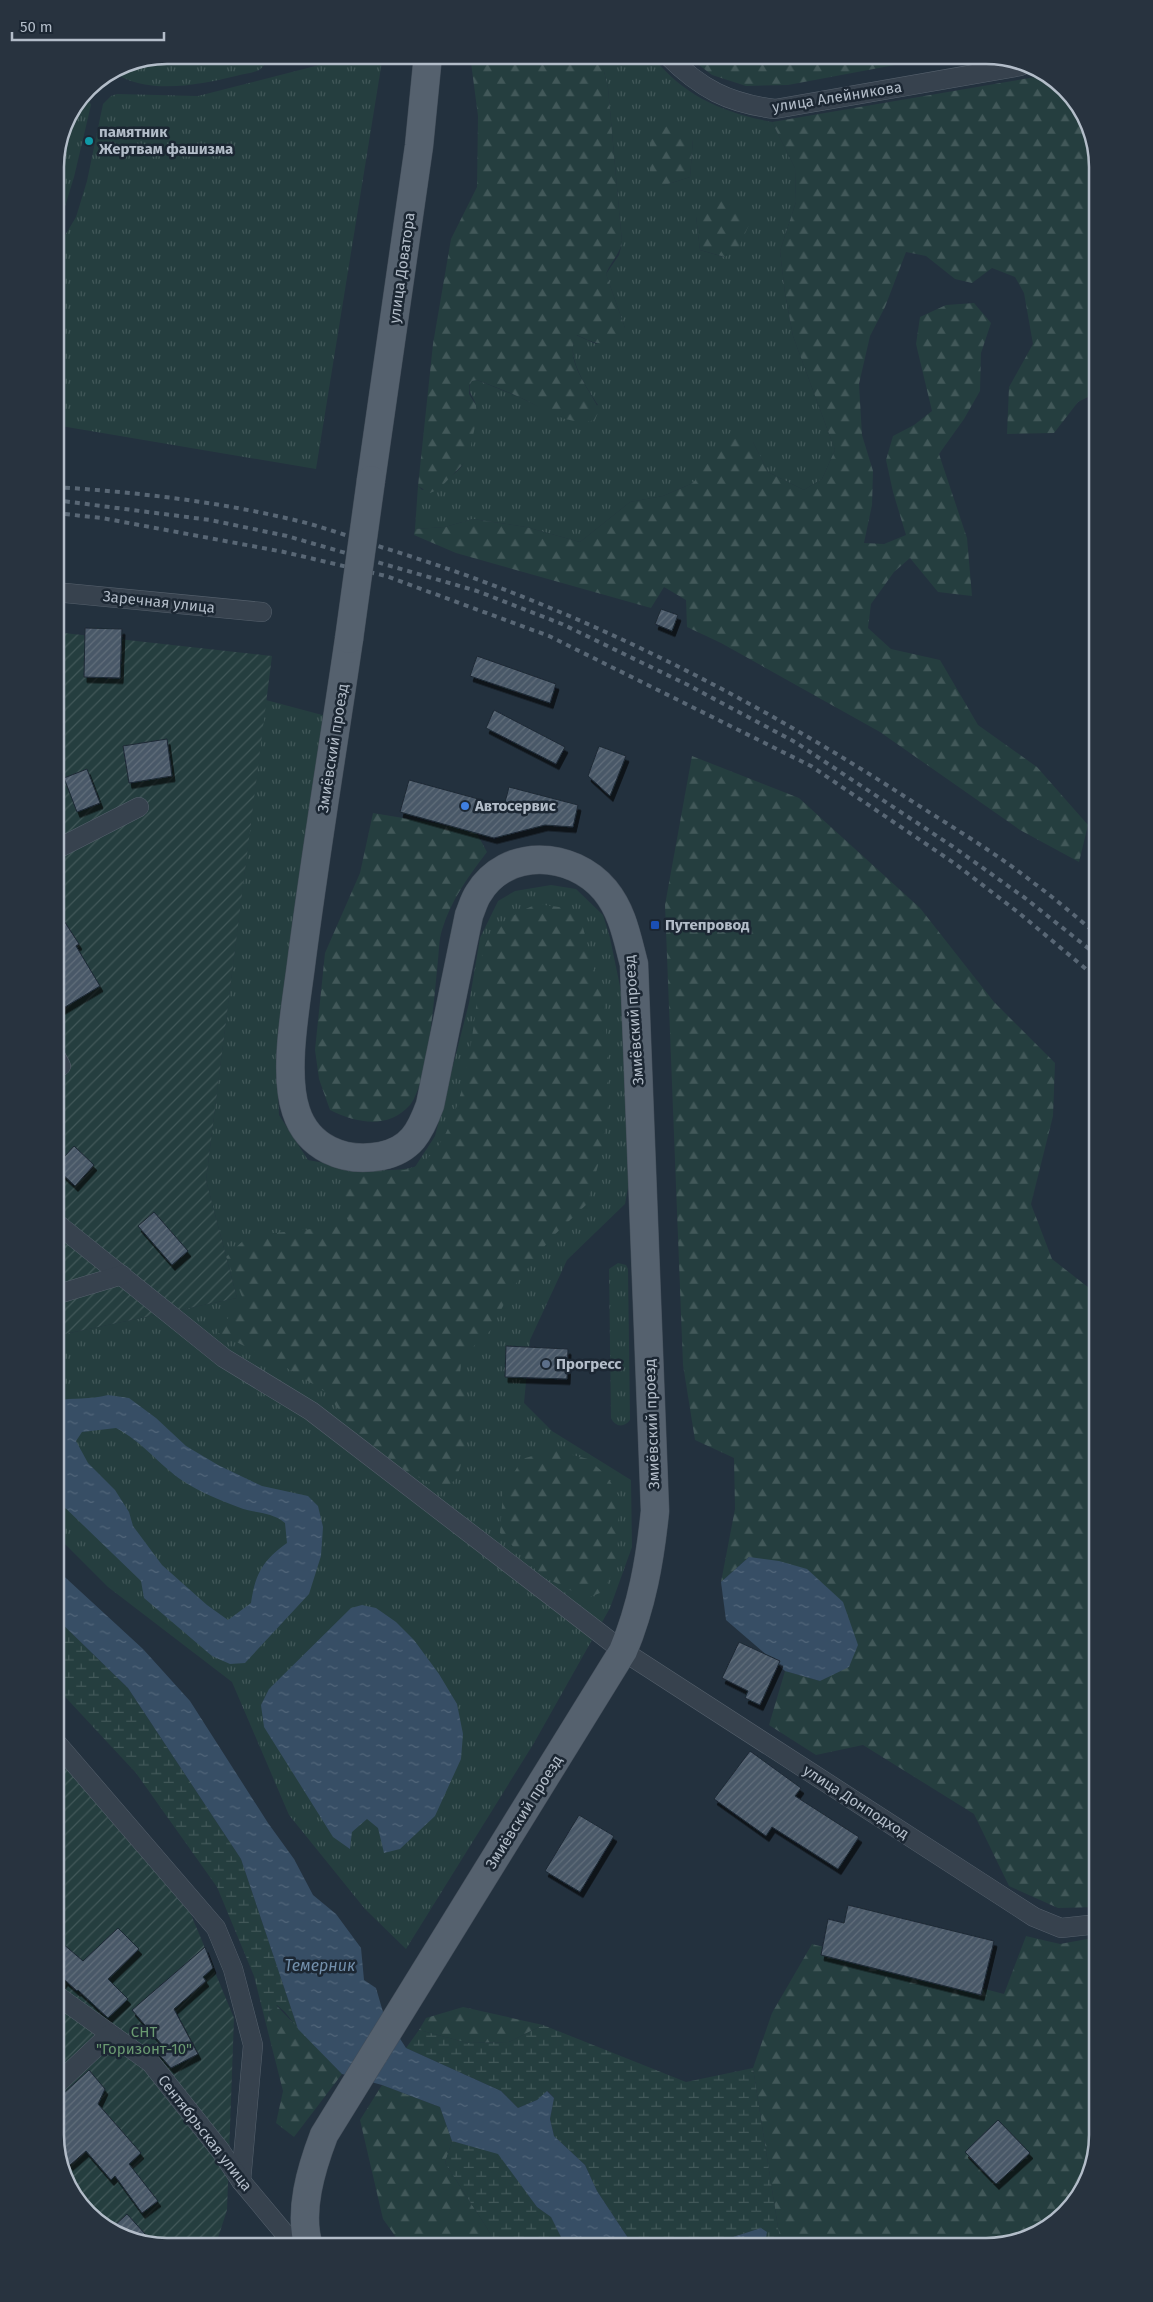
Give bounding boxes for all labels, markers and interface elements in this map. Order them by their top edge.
scale bar [12,10,165,42]
text: 50 m [20,18,53,36]
street label: улица Алейникова [771,78,903,116]
place label: памятник Жертвам фашизма [98,123,233,158]
marker: памятник Жертвам фашизма [83,135,95,147]
street label: улица Доватора [385,211,419,325]
street label: Заречная улица [102,587,216,617]
street label: Змиёвский проезд [314,682,352,814]
place label: Автосервис [474,797,557,815]
marker: Автосервис [459,800,471,812]
place label: Путепровод [665,916,750,934]
marker: Путепровод [649,919,661,931]
street label: Змиёвский проезд [620,954,648,1086]
place label: Прогресс [556,1355,622,1373]
marker: Прогресс [540,1358,552,1370]
street label: Змиёвский проезд [641,1359,663,1489]
street label: Змиёвский проезд [482,1752,566,1872]
street label: улица Донподход [800,1761,912,1843]
water label: Темерник [285,1956,356,1975]
park label: СНТ "Горизонт-10" [96,2023,192,2058]
street label: Сентябрьская улица [154,2071,256,2195]

